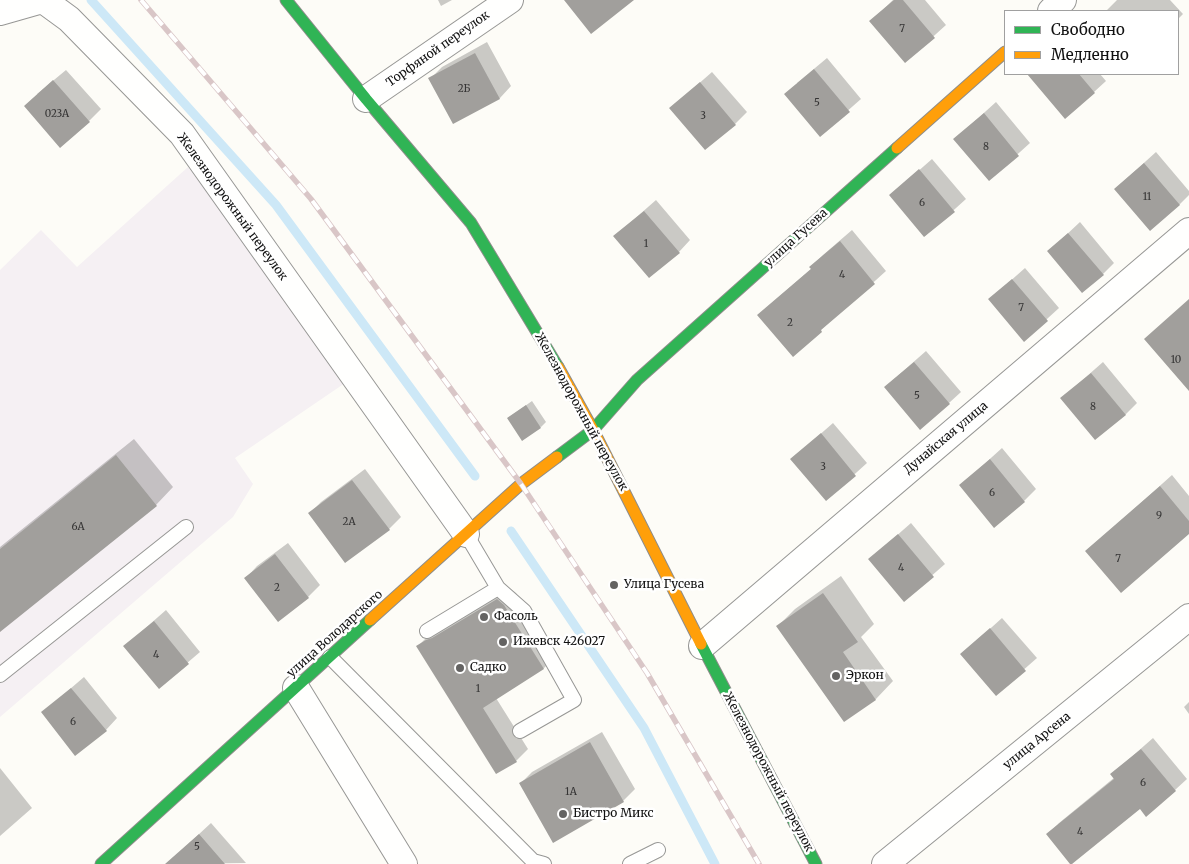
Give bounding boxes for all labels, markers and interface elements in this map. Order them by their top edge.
street label: Торфяной переулок [384,8,492,90]
legend [1004,10,1179,75]
text: Свободно [1051,20,1125,39]
house number: 7 [899,23,905,35]
text: Медленно [1051,45,1129,64]
house number: 2Б [458,83,470,95]
house number: 5 [814,97,820,109]
house number: 023А [45,108,69,120]
house number: 3 [700,110,706,122]
street label: Железнодорожный переулок [174,131,290,283]
house number: 8 [983,141,989,153]
house number: 11 [1143,191,1151,203]
house number: 6 [919,197,925,209]
street label: улица Гусева [761,206,831,270]
house number: 1 [644,238,648,250]
house number: 4 [839,269,845,281]
house number: 7 [1018,302,1024,314]
house number: 2 [787,317,793,329]
street label: Железнодорожный переулок [531,330,631,494]
house number: 10 [1171,354,1181,366]
house number: 5 [914,390,920,402]
street label: Дунайская улица [901,399,991,477]
house number: 8 [1090,401,1096,413]
house number: 3 [820,461,826,473]
house number: 6 [989,487,995,499]
house number: 9 [1156,510,1162,522]
house number: 2А [342,516,356,528]
house number: 6А [71,521,85,533]
house number: 7 [1115,553,1121,565]
house number: 4 [898,562,904,574]
place label: Улица Гусева [624,578,704,592]
marker: Улица Гусева [608,579,620,591]
house number: 2 [274,582,280,594]
street label: улица Володарского [284,587,386,681]
place label: Фасоль [494,610,538,624]
marker: Фасоль [478,611,490,623]
place label: Ижевск 426027 [513,635,605,649]
marker: Ижевск 426027 [497,636,509,648]
house number: 4 [153,649,159,661]
place label: Садко [470,661,506,675]
marker: Садко [454,662,466,674]
place label: Эркон [846,669,884,683]
marker: Эркон [830,670,842,682]
house number: 1 [476,683,480,695]
street label: Железнодорожный переулок [720,690,816,854]
street label: улица Арсена [1000,709,1074,773]
house number: 6 [70,716,76,728]
house number: 6 [1140,777,1146,789]
house number: 1А [565,786,577,798]
place label: Бистро Микс [573,807,654,821]
marker: Бистро Микс [557,808,569,820]
house number: 4 [1077,826,1083,838]
house number: 5 [194,841,200,853]

